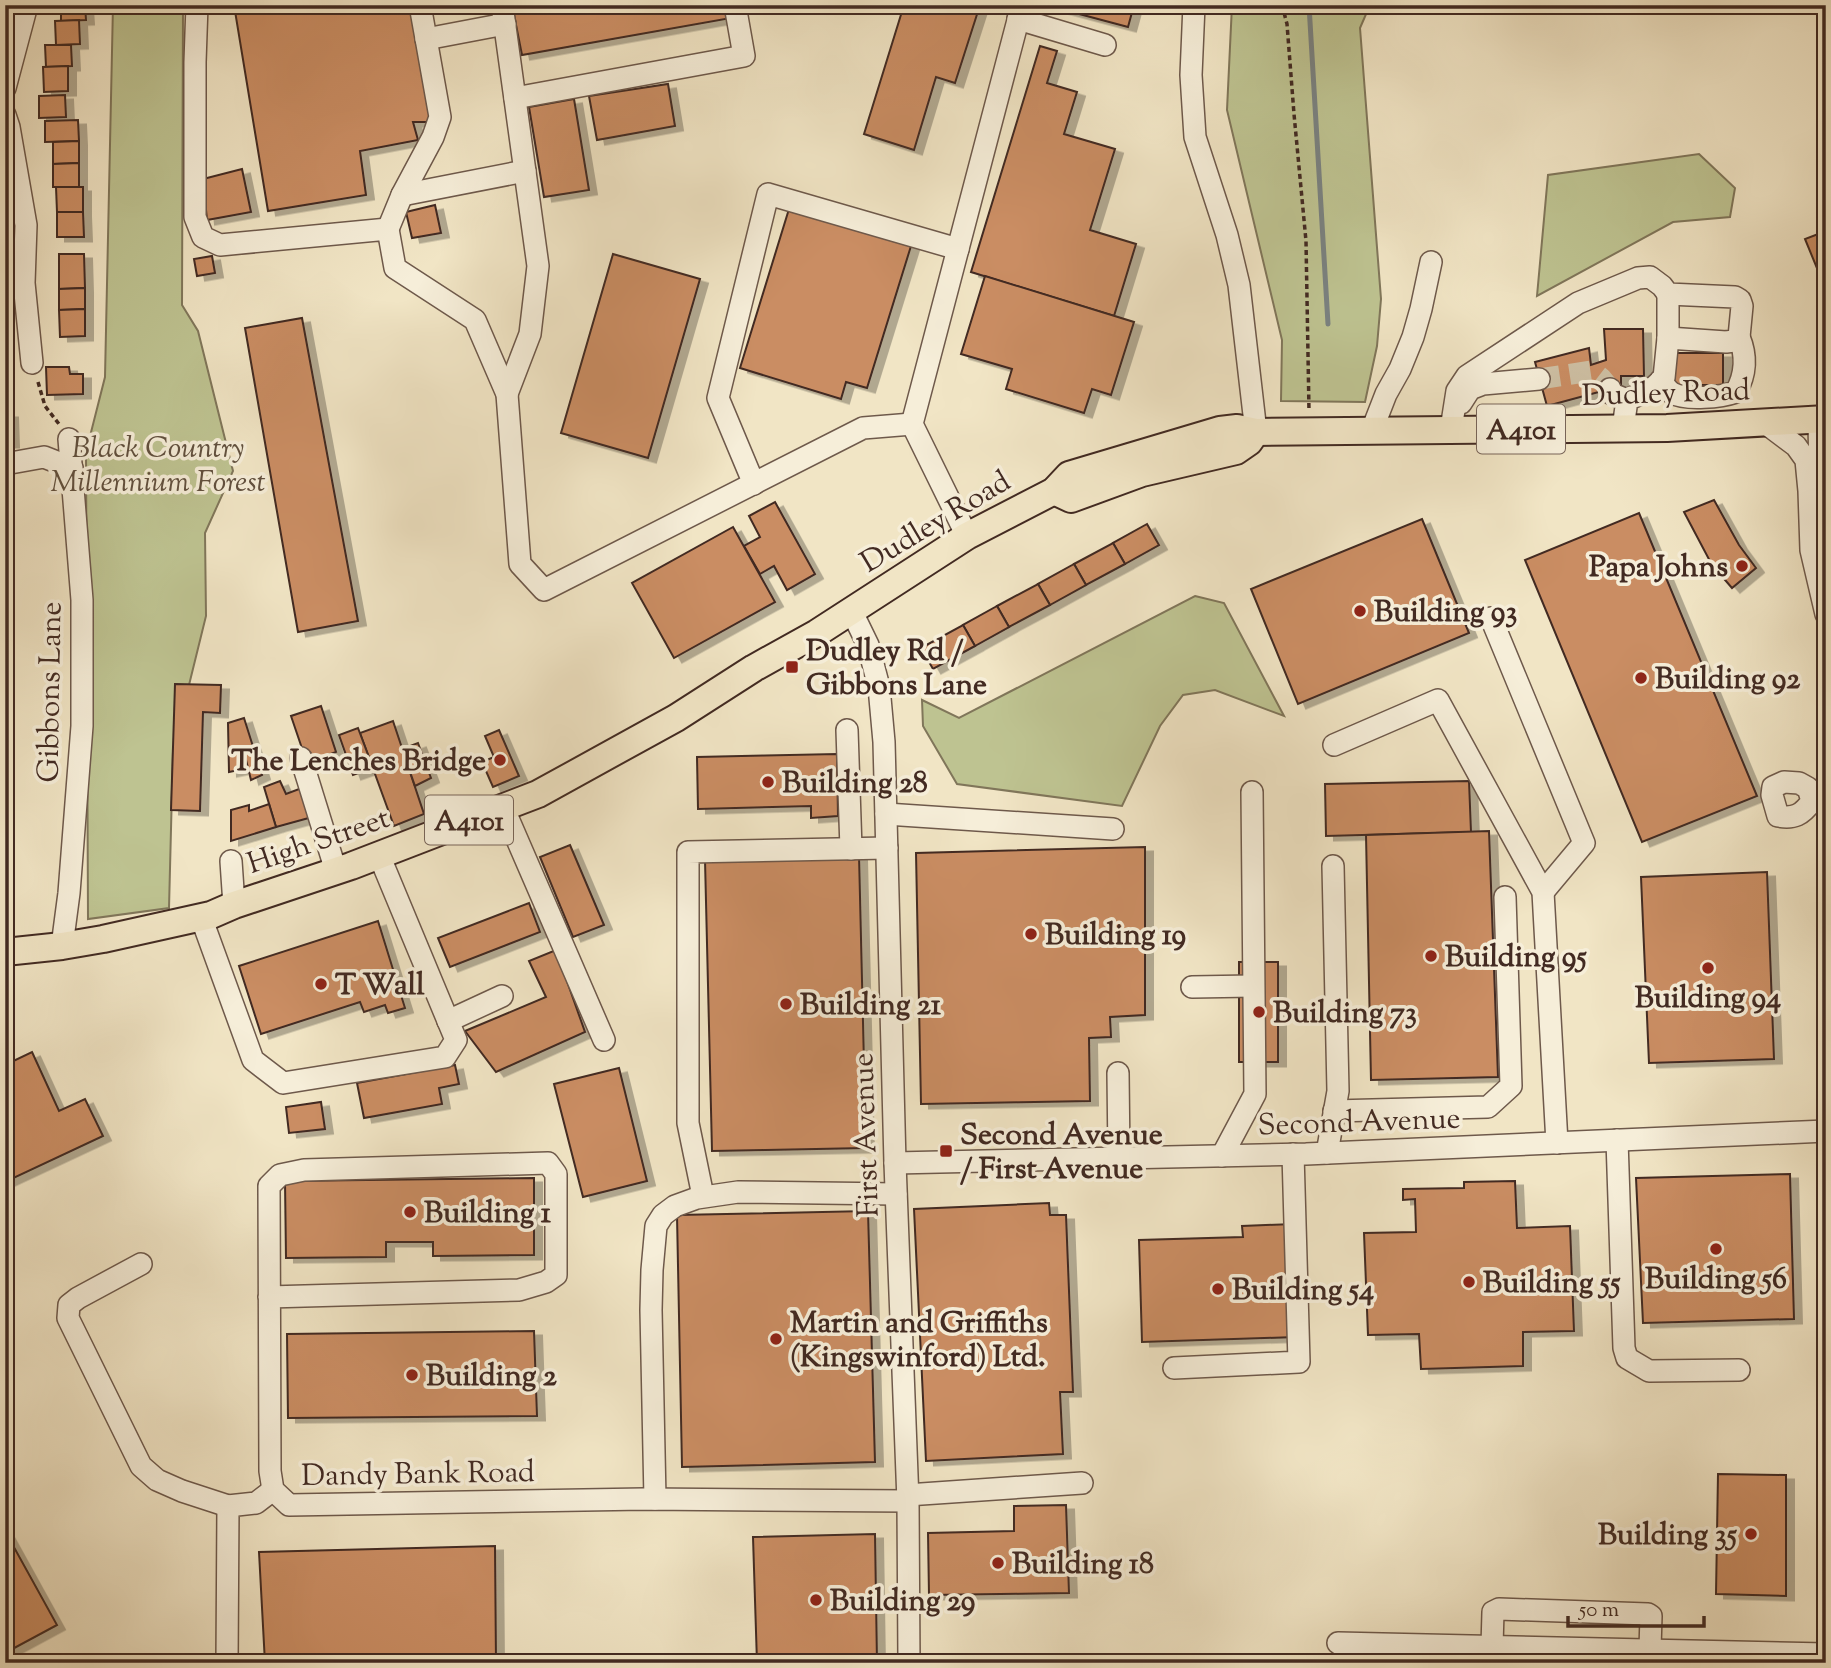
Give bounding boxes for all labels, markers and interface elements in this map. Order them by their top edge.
street label: Dudley Road [1581,370,1751,419]
road number: A4101 [1477,404,1565,453]
park label: Black Country Millennium Forest [50,428,266,505]
street label: Dudley Road [853,461,1020,585]
place label: Papa Johns [1589,547,1728,590]
marker: Papa Johns [1734,558,1750,574]
place label: Building 93 [1374,592,1517,635]
street label: Gibbons Lane [28,601,75,783]
marker: Building 93 [1352,603,1368,619]
place label: Dudley Rd / Gibbons Lane [806,631,987,708]
marker: Dudley Rd / Gibbons Lane [784,659,800,675]
place label: Building 92 [1655,659,1800,702]
marker: Building 92 [1633,670,1649,686]
place label: The Lenches Bridge [231,741,486,784]
marker: The Lenches Bridge [492,752,508,768]
place label: Building 28 [782,763,928,806]
marker: Building 28 [760,774,776,790]
road number: A4101 [425,796,513,844]
street label: High Street [242,798,396,887]
place label: Building 19 [1045,915,1186,958]
marker: Building 19 [1023,926,1039,942]
place label: Building 95 [1445,937,1588,980]
marker: Building 95 [1423,948,1439,964]
marker: Building 94 [1700,960,1716,976]
place label: T Wall [335,965,425,1008]
marker: T Wall [313,976,329,992]
place label: Building 94 [1635,978,1781,1021]
place label: Building 21 [800,985,942,1028]
place label: Building 73 [1273,993,1417,1036]
marker: Building 21 [778,996,794,1012]
marker: Building 73 [1251,1004,1267,1020]
street label: First Avenue [843,1052,892,1218]
street label: Second Avenue [1257,1098,1461,1149]
place label: Second Avenue / First Avenue [960,1115,1163,1192]
marker: Second Avenue / First Avenue [938,1143,954,1159]
place label: Building 1 [424,1193,552,1236]
marker: Building 1 [402,1204,418,1220]
marker: Building 56 [1708,1241,1724,1257]
place label: Building 56 [1645,1259,1787,1302]
place label: Building 55 [1483,1263,1621,1306]
place label: Building 54 [1232,1270,1374,1313]
marker: Building 55 [1461,1274,1477,1290]
marker: Building 54 [1210,1281,1226,1297]
place label: Martin and Griffiths (Kingswinford) Ltd. [790,1303,1048,1380]
marker: Martin and Griffiths (Kingswinford) Ltd. [768,1331,784,1347]
place label: Building 2 [426,1356,557,1399]
marker: Building 2 [404,1367,420,1383]
street label: Dandy Bank Road [301,1452,535,1499]
place label: Building 35 [1598,1515,1738,1558]
marker: Building 35 [1743,1526,1759,1542]
place label: Building 18 [1012,1544,1154,1587]
marker: Building 18 [990,1555,1006,1571]
place label: Building 29 [830,1581,975,1624]
scale bar [1568,1584,1705,1628]
marker: Building 29 [808,1592,824,1608]
text: 50 m [1578,1596,1619,1626]

